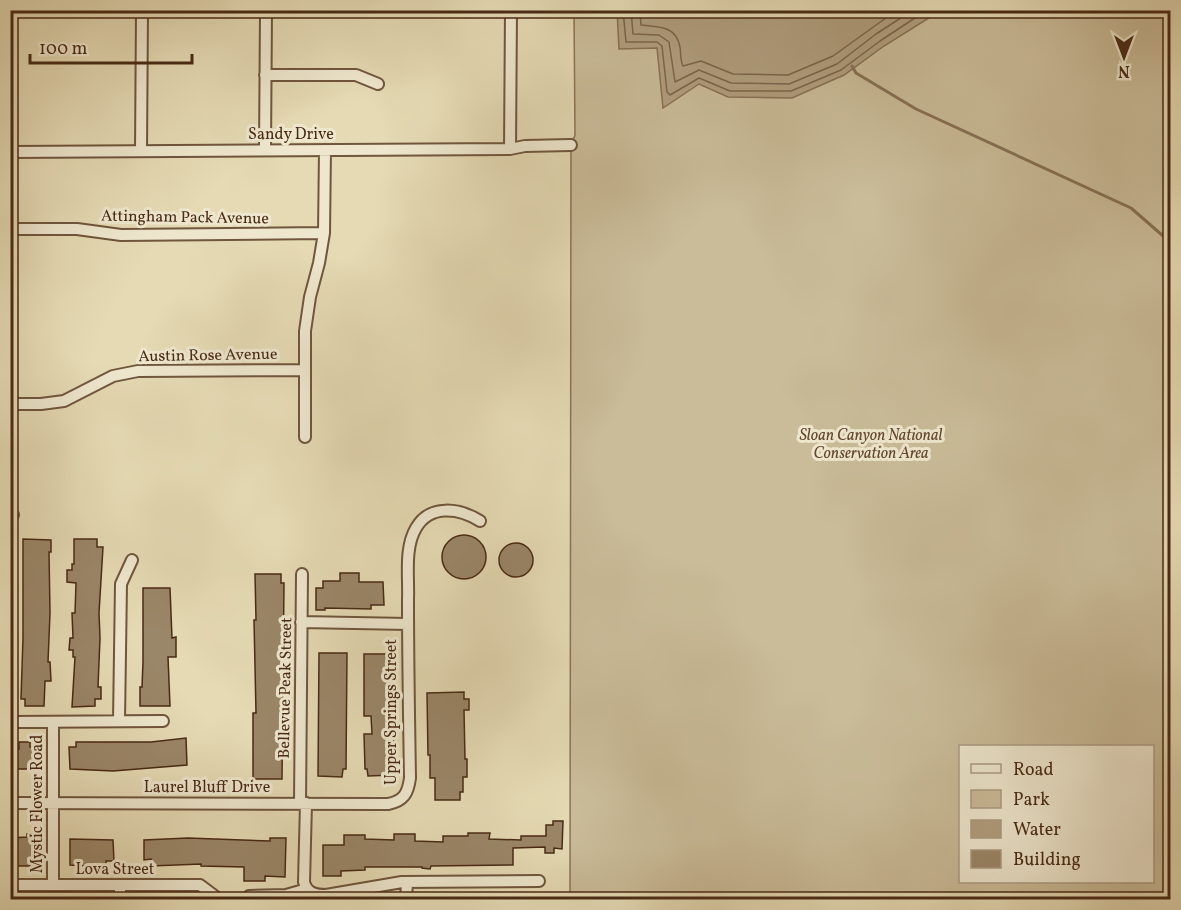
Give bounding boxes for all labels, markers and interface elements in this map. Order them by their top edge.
scale bar [30,27,192,65]
north arrow [1094,27,1154,87]
text: 100 m [39,37,88,62]
text: N [1118,59,1130,81]
street label: Sandy Drive [248,124,334,146]
street label: Attingham Pack Avenue [101,206,269,230]
street label: Austin Rose Avenue [138,344,278,368]
park label: Sloan Canyon National Conservation Area [800,425,942,465]
street label: Bellevue Peak Street [274,617,298,759]
street label: Upper Springs Street [381,639,403,785]
street label: Mystic Flower Road [27,735,49,873]
legend [959,745,1154,883]
text: Road [1013,758,1054,783]
street label: Laurel Bluff Drive [144,777,270,799]
text: Park [1013,788,1050,813]
text: Water [1013,818,1061,843]
text: Building [1013,848,1081,873]
street label: Lova Street [76,859,155,881]

